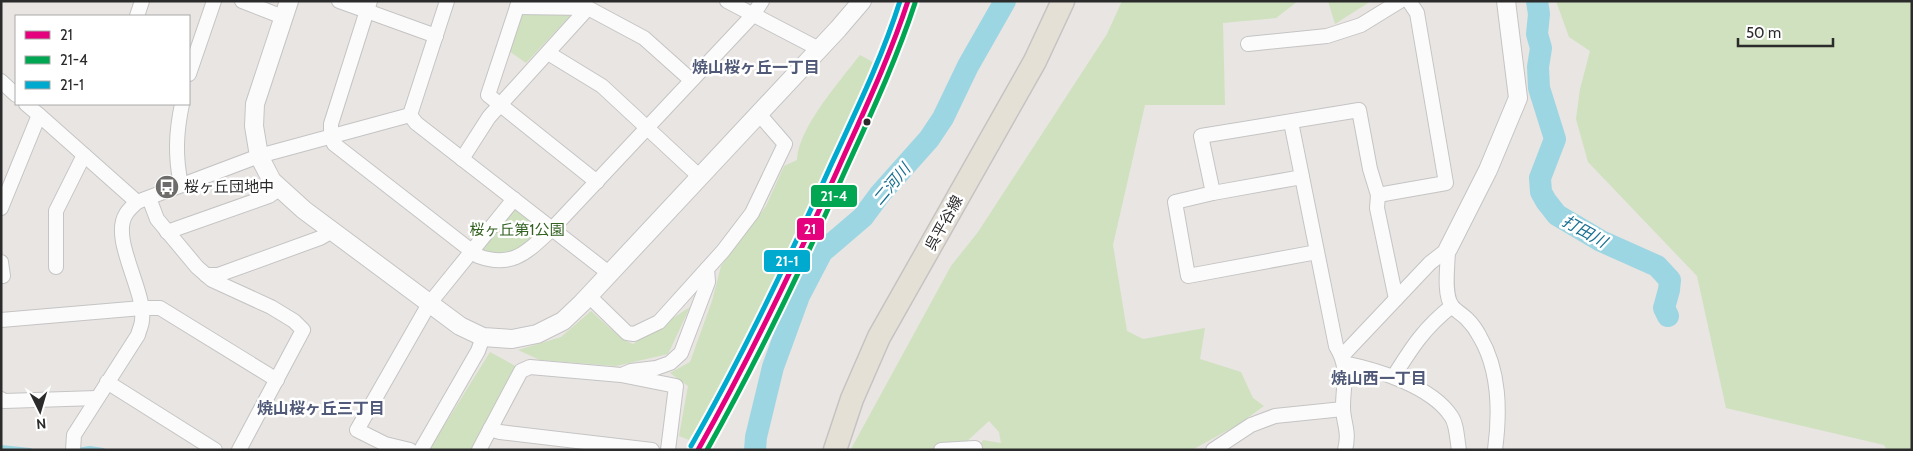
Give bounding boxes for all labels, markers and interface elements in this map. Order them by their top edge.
legend [15,15,190,105]
scale bar [1738,15,1833,47]
text: 50 m [1746,24,1781,42]
text: 21 [60,26,73,44]
text: 21-4 [60,51,88,69]
district label: 焼山桜ヶ丘一丁目 [692,58,820,77]
text: 21-1 [60,76,84,94]
unlabelled marker [862,117,872,127]
water label: 二河川 [869,158,915,209]
bus stop icon: 桜ヶ丘団地中 [154,174,180,200]
place label: 桜ヶ丘団地中 [184,178,274,196]
line badge: 21-4 [810,184,858,208]
text: 21-4 [820,187,848,205]
street label: 呉平谷線 [922,192,966,254]
water label: 打田川 [1559,211,1612,252]
line badge: 21 [796,217,825,241]
text: 21 [804,220,816,238]
park label: 桜ヶ丘第1公園 [470,221,564,239]
line badge: 21-1 [763,249,811,273]
text: 21-1 [775,252,799,270]
district label: 焼山西一丁目 [1331,369,1427,388]
north arrow [15,386,65,436]
district label: 焼山桜ヶ丘三丁目 [257,399,385,418]
text: N [35,415,47,433]

